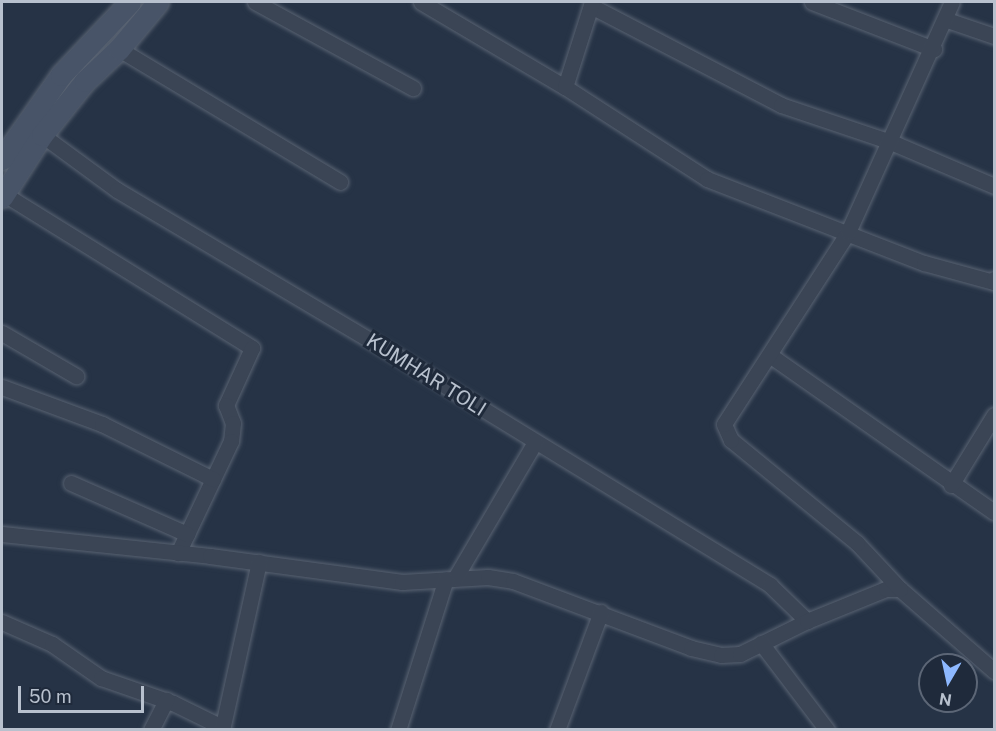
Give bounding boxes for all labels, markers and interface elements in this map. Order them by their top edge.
street label: KUMHAR TOLI [362,329,490,421]
north arrow [918,653,978,713]
scale bar [21,674,147,712]
text: 50 m [29,686,72,707]
text: N [938,689,953,710]

